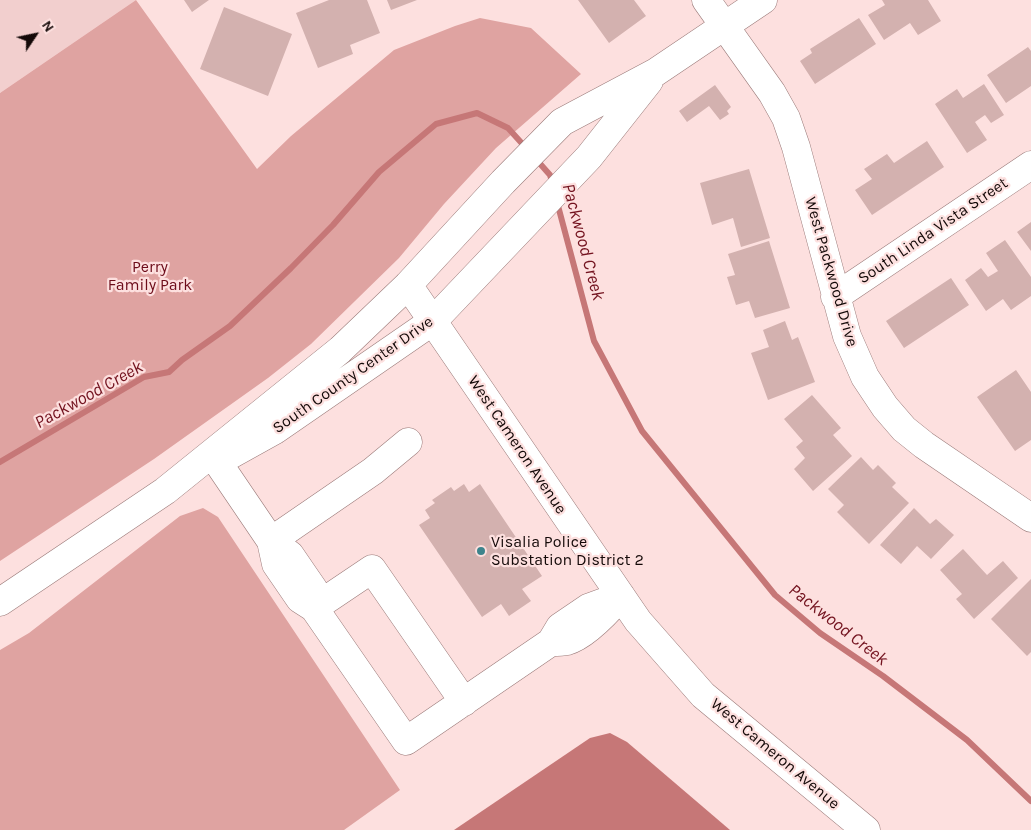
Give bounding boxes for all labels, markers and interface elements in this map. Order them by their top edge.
north arrow [10,10,60,60]
text: N [38,17,58,35]
street label: South Linda Vista Street [855,174,1011,288]
water label: Packwood Creek [557,181,609,303]
street label: West Packwood Drive [800,195,862,349]
park label: Perry Family Park [108,257,192,295]
street label: South County Center Drive [269,312,437,438]
water label: Packwood Creek [31,356,147,434]
street label: West Cameron Avenue [464,372,570,518]
place label: Visalia Police Substation District 2 [491,532,644,570]
marker: Visalia Police Substation District 2 [475,545,487,557]
water label: Packwood Creek [784,579,892,671]
street label: West Cameron Avenue [707,694,843,814]

